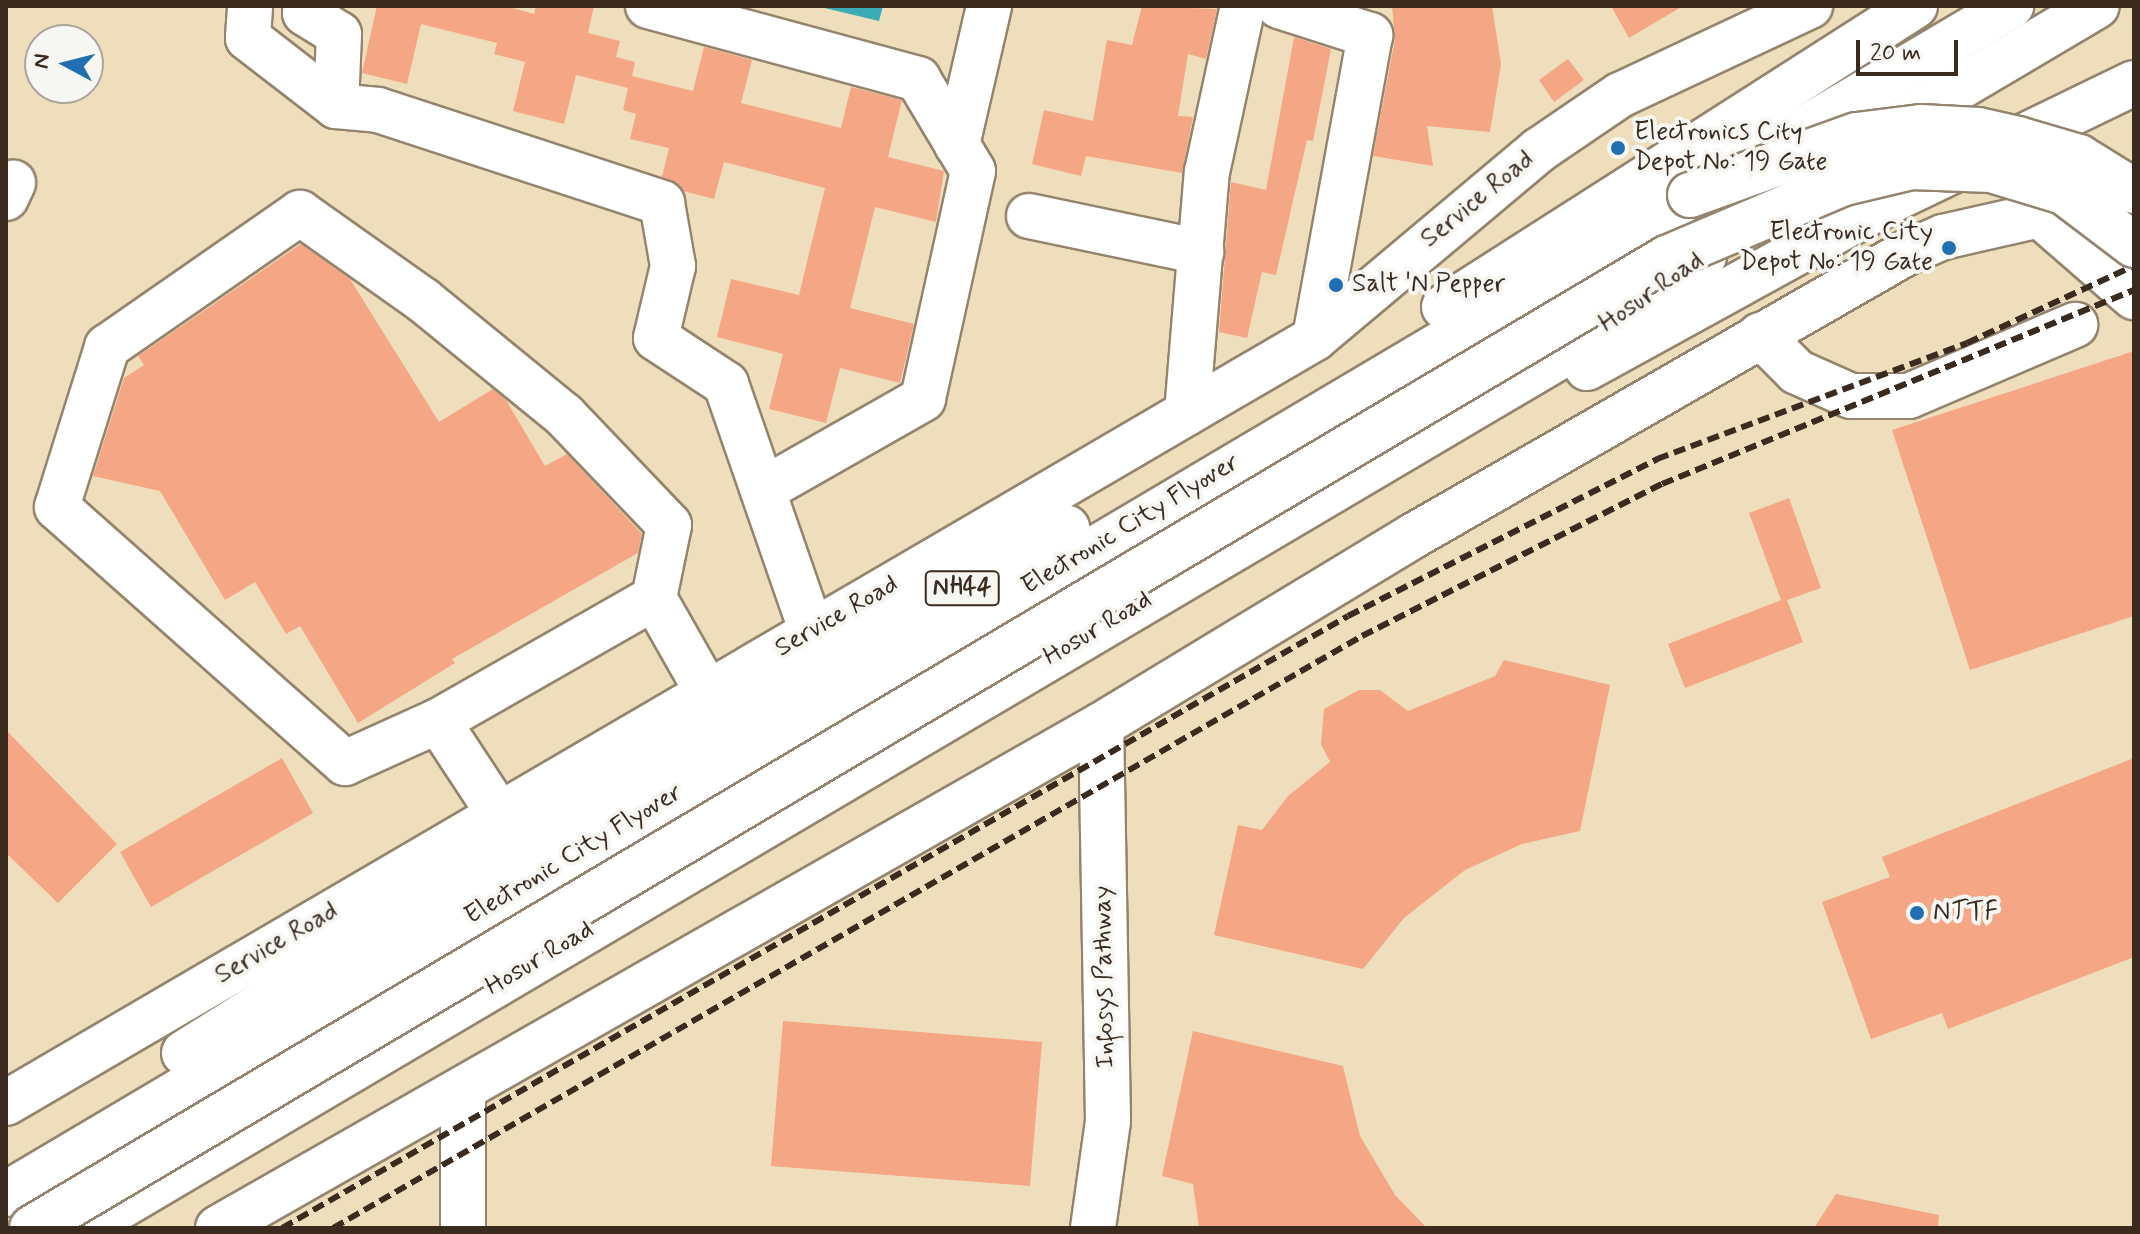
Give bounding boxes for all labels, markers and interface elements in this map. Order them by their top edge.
north arrow [24,24,104,104]
scale bar [1860,24,1962,74]
text: 20 m [1870,38,1921,69]
text: N [27,52,57,70]
place label: Electronics City Depot No: 19 Gate [1634,117,1828,178]
marker: Electronics City Depot No: 19 Gate [1609,139,1627,157]
street label: Service Road [1415,145,1541,255]
place label: Electronic City Depot No: 19 Gate [1739,217,1933,278]
marker: Electronic City Depot No: 19 Gate [1940,239,1958,257]
street label: Hosur Road [1594,246,1710,340]
place label: Salt 'N Pepper [1352,269,1506,301]
marker: Salt 'N Pepper [1327,276,1345,294]
street label: Electronic City Flyover [1019,449,1243,601]
road number: NH44 [924,568,1000,608]
street label: Service Road [770,569,904,665]
street label: Hosur Road [1038,585,1158,673]
street label: Electronic City Flyover [462,779,686,931]
street label: Infosys Pathway [1088,885,1122,1069]
street label: Service Road [210,896,344,992]
place label: NTTF [1933,897,1998,929]
marker: NTTF [1908,904,1926,922]
street label: Hosur Road [480,915,600,1003]

